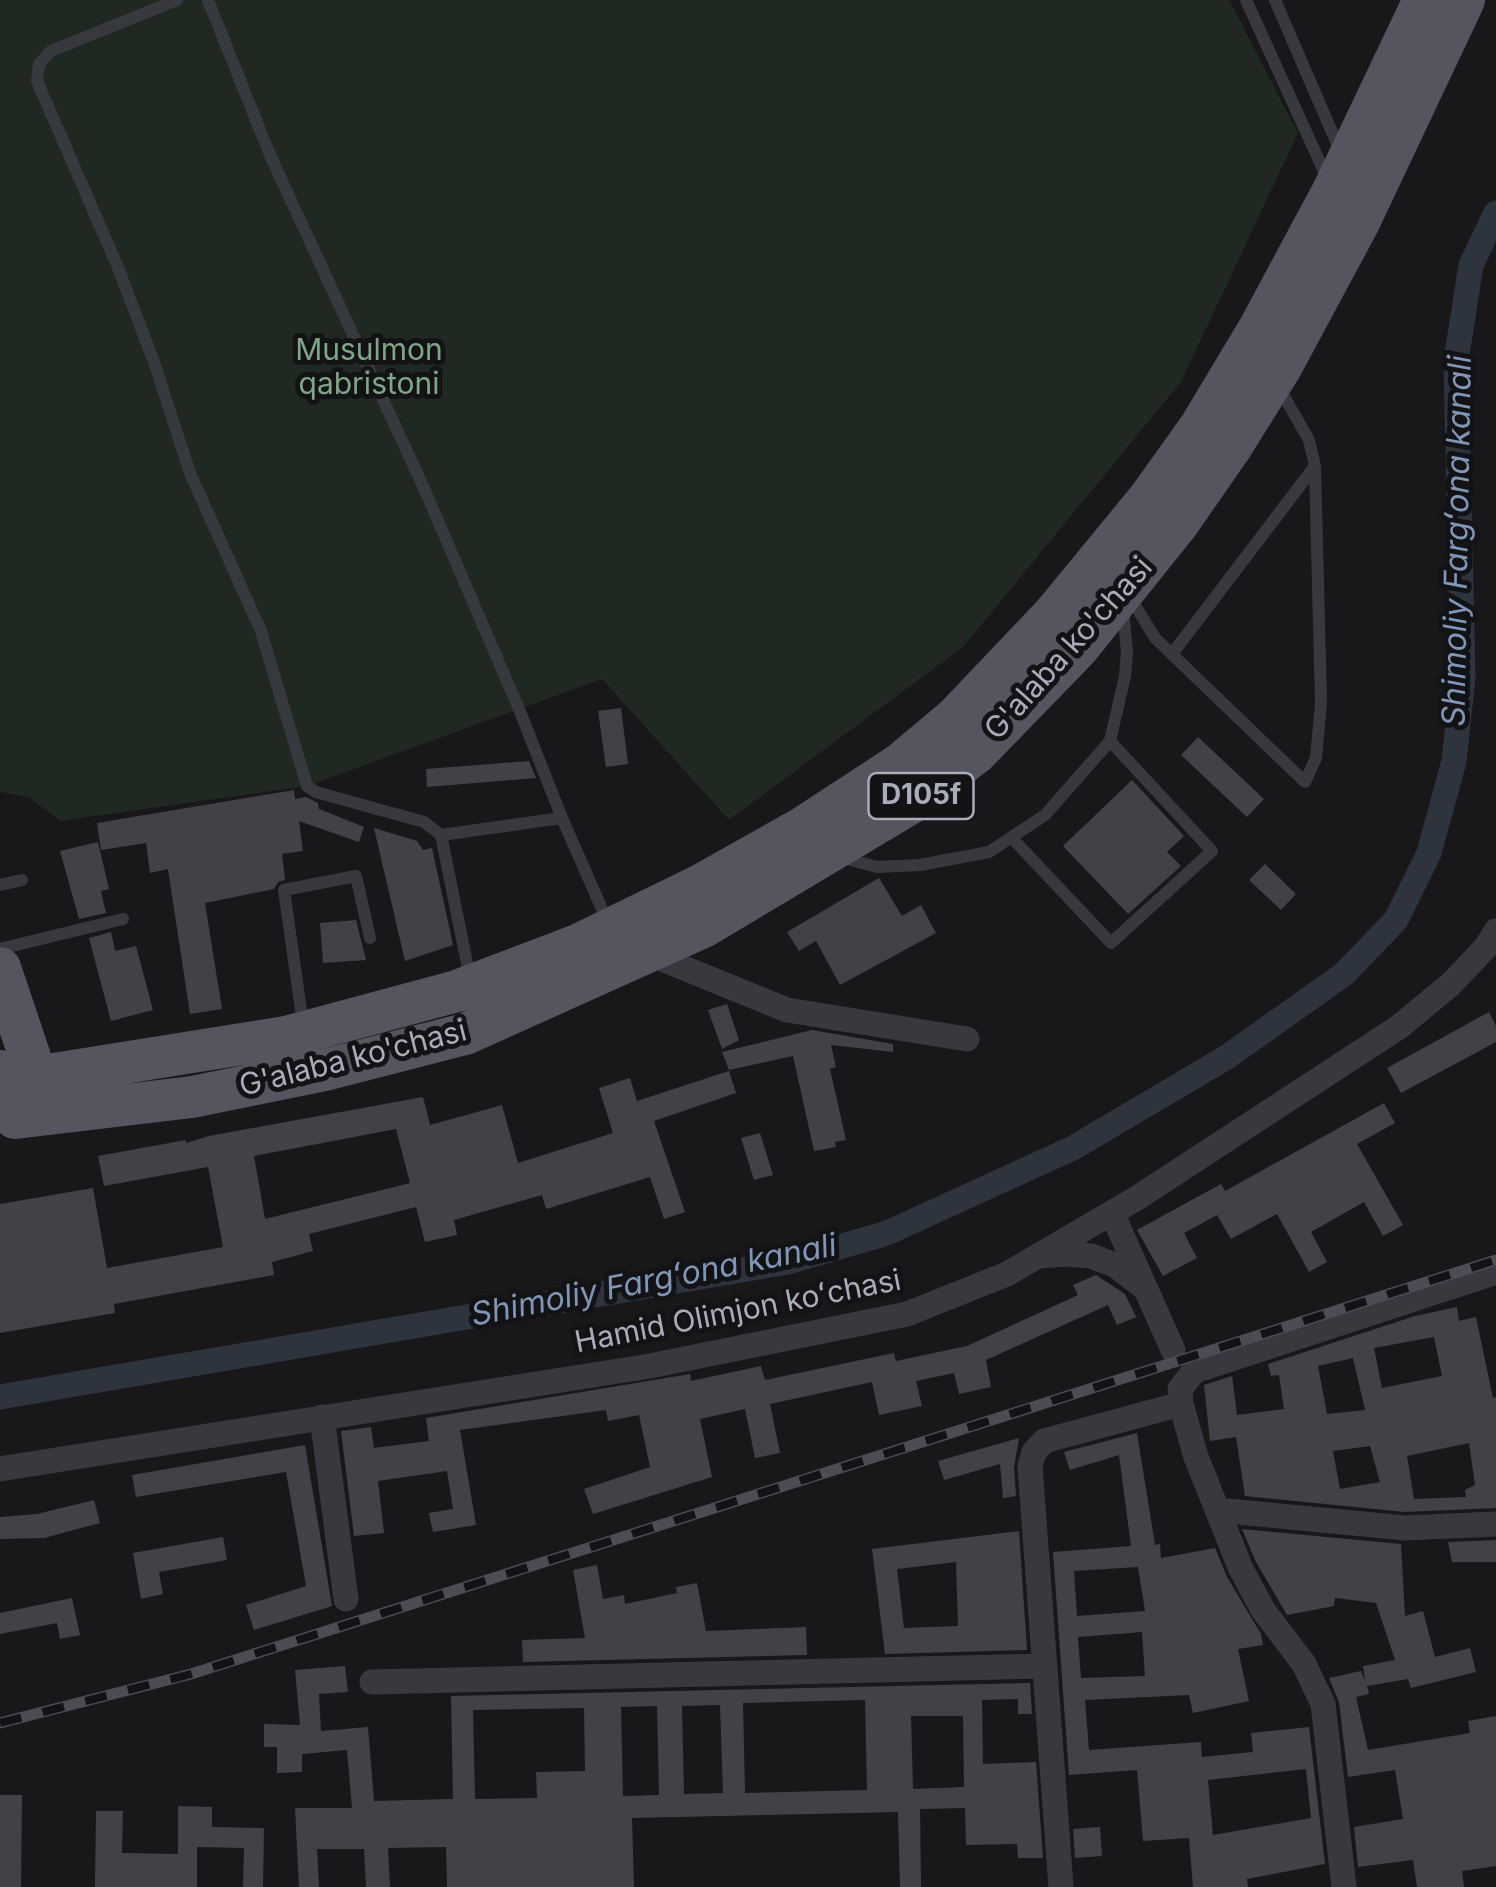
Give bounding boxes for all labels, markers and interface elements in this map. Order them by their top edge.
park label: Musulmon qabristoni [295,333,443,404]
water label: Shimoliy Fargʻona kanali [1436,355,1480,727]
street label: G'alaba ko'chasi [978,550,1160,748]
road number: D105f [868,773,974,819]
street label: G'alaba ko'chasi [236,1013,470,1105]
water label: Shimoliy Fargʻona kanali [468,1227,840,1335]
street label: Hamid Olimjon koʻchasi [572,1263,904,1361]

